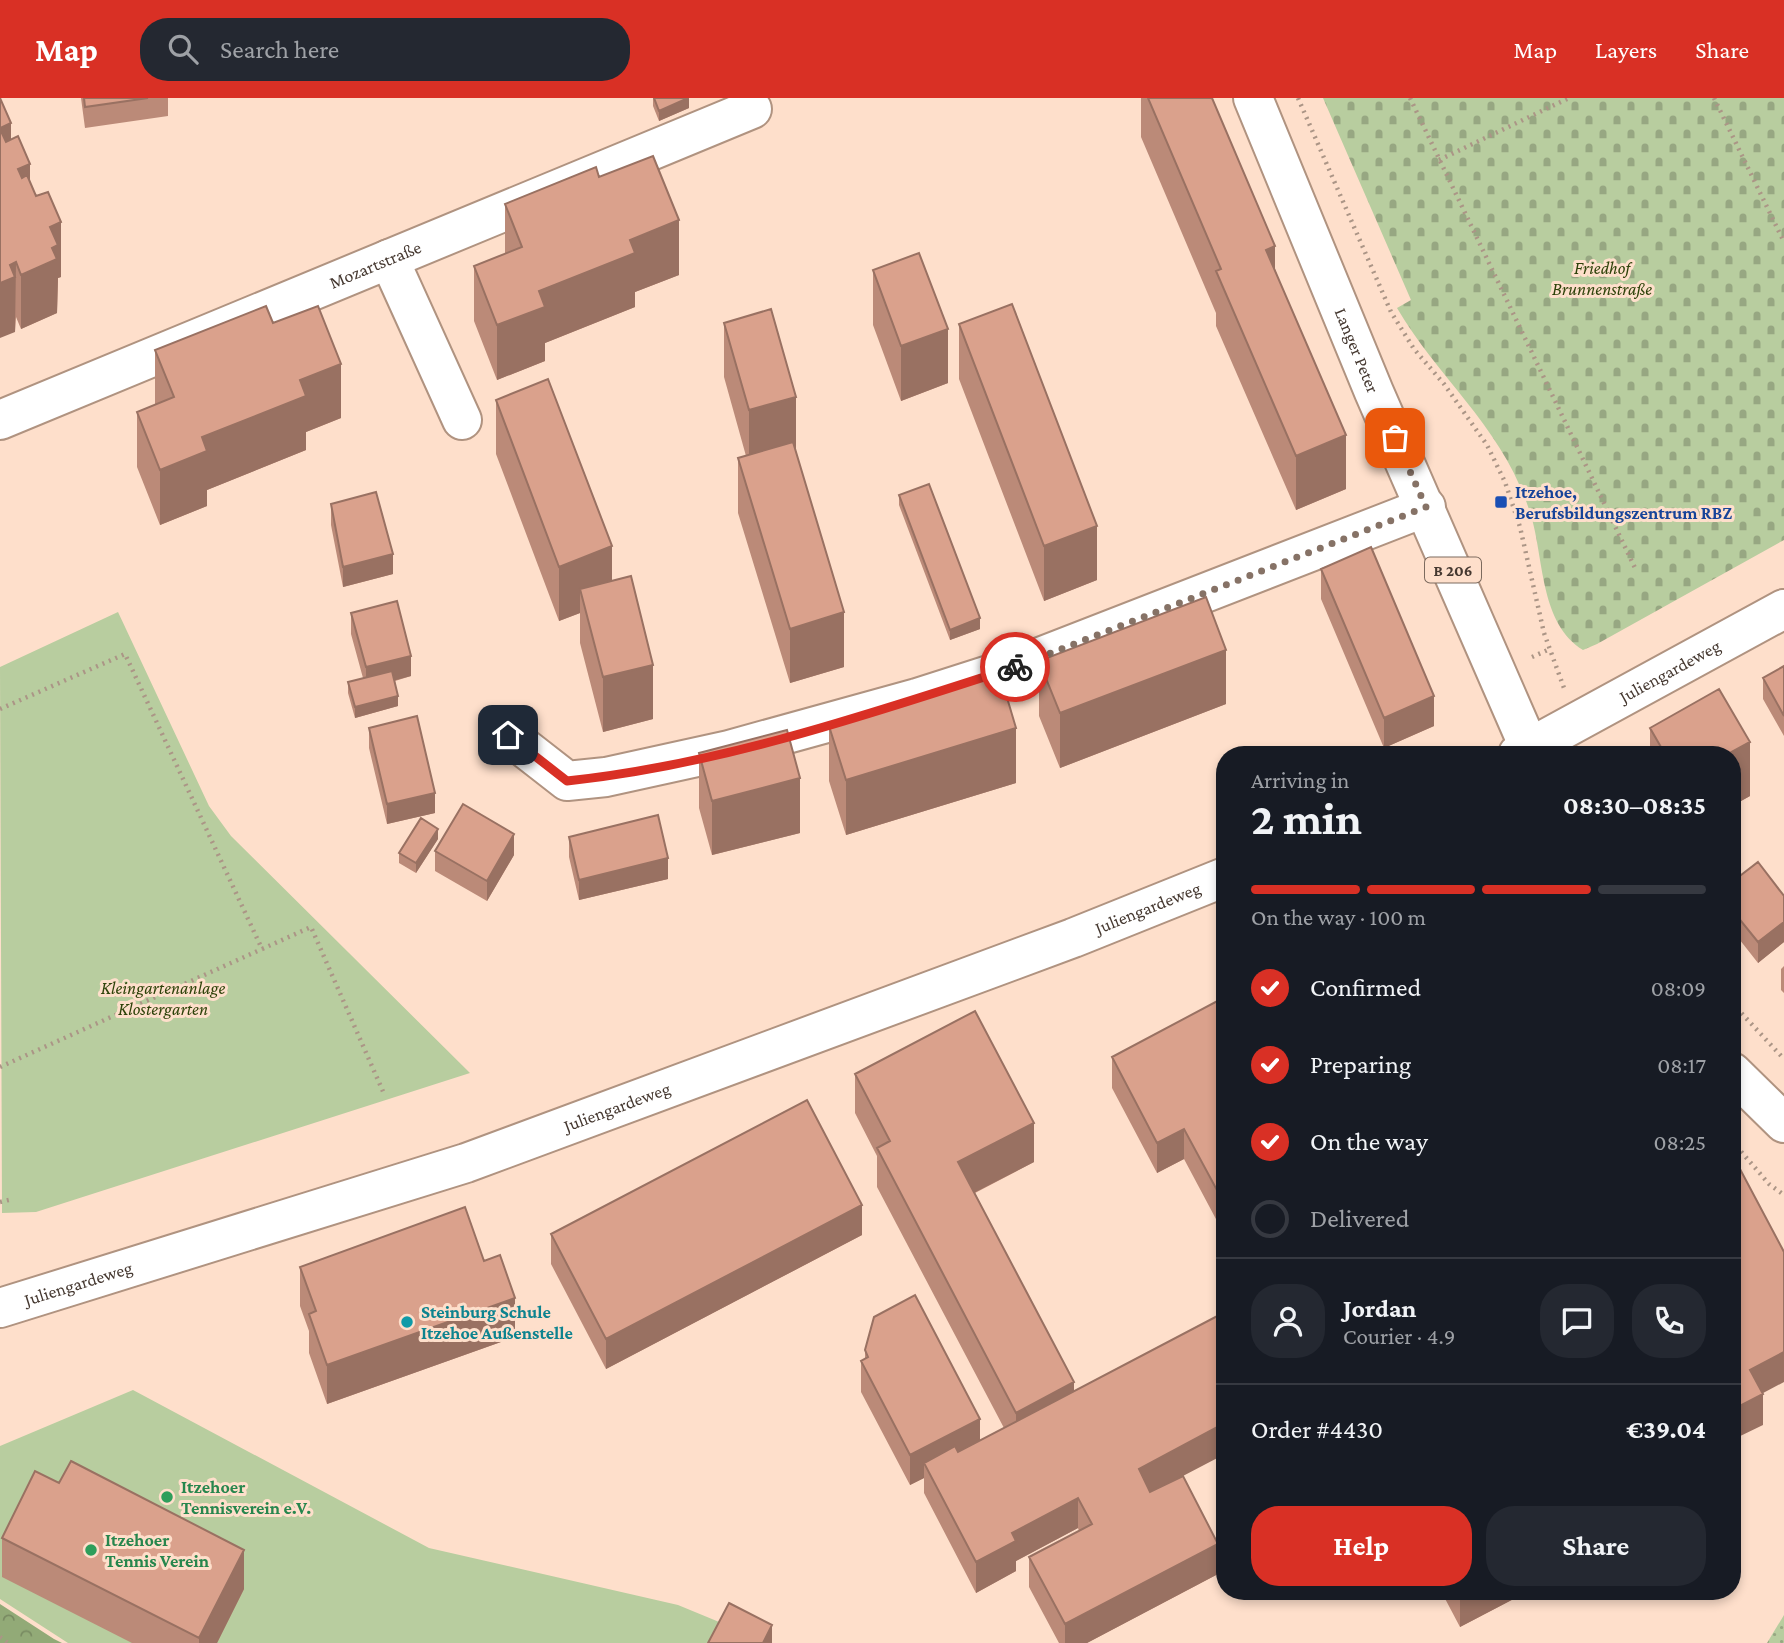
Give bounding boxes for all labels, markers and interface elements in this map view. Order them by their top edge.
search box [140,18,630,81]
icon: search [164,30,202,68]
text: Map [35,31,98,68]
text: Search here [220,35,339,64]
text: Map [1513,36,1557,63]
text: Layers [1595,36,1657,63]
text: Share [1695,36,1749,63]
street label: Mozartstraße [326,237,424,293]
park label: Friedhof Brunnenstraße [1552,258,1652,299]
street label: Langer Peter [1331,305,1384,396]
pin [1365,408,1425,468]
icon: bag [1376,419,1414,457]
place label: Itzehoe, Berufsbildungszentrum RBZ [1515,482,1732,523]
marker: Itzehoe, Berufsbildungszentrum RBZ [1493,494,1509,510]
road number: B 206 [1425,558,1481,583]
courier [980,632,1050,702]
street label: Juliengardeweg [1614,635,1724,708]
icon: bike [996,648,1034,686]
pin [478,705,538,765]
icon: home [489,716,527,754]
text: Arriving in [1251,767,1349,793]
text: 08:30–08:35 [1563,791,1706,820]
text: 2 min [1251,793,1362,844]
street label: Juliengardeweg [1090,878,1204,939]
text: On the way · 100 m [1251,904,1426,930]
icon: check [1251,969,1289,1007]
text: Confirmed [1310,973,1421,1002]
text: 08:09 [1651,975,1706,1001]
park label: Kleingartenanlage Klostergarten [101,978,225,1019]
icon: check [1251,1046,1289,1084]
text: Preparing [1310,1050,1411,1079]
text: 08:17 [1657,1052,1706,1078]
street label: Juliengardeweg [559,1078,673,1137]
icon: check [1251,1123,1289,1161]
text: On the way [1310,1127,1428,1156]
text: 08:25 [1654,1129,1706,1155]
text: Delivered [1310,1204,1409,1233]
street label: Juliengardeweg [20,1257,135,1310]
button: person [1251,1284,1325,1358]
button: chat [1540,1284,1614,1358]
button: phone [1632,1284,1706,1358]
text: Jordan [1343,1294,1417,1323]
place label: Steinburg Schule Itzehoe Außenstelle [421,1302,573,1343]
marker: Steinburg Schule Itzehoe Außenstelle [399,1314,415,1330]
text: Courier · 4.9 [1343,1323,1455,1349]
text: Order #4430 [1251,1415,1383,1444]
text: €39.04 [1626,1415,1706,1444]
place label: Itzehoer Tennisverein e.V. [181,1477,311,1518]
marker: Itzehoer Tennisverein e.V. [159,1489,175,1505]
button: Help [1251,1506,1472,1586]
button: Share [1486,1506,1706,1586]
place label: Itzehoer Tennis Verein [105,1530,210,1571]
marker: Itzehoer Tennis Verein [83,1542,99,1558]

